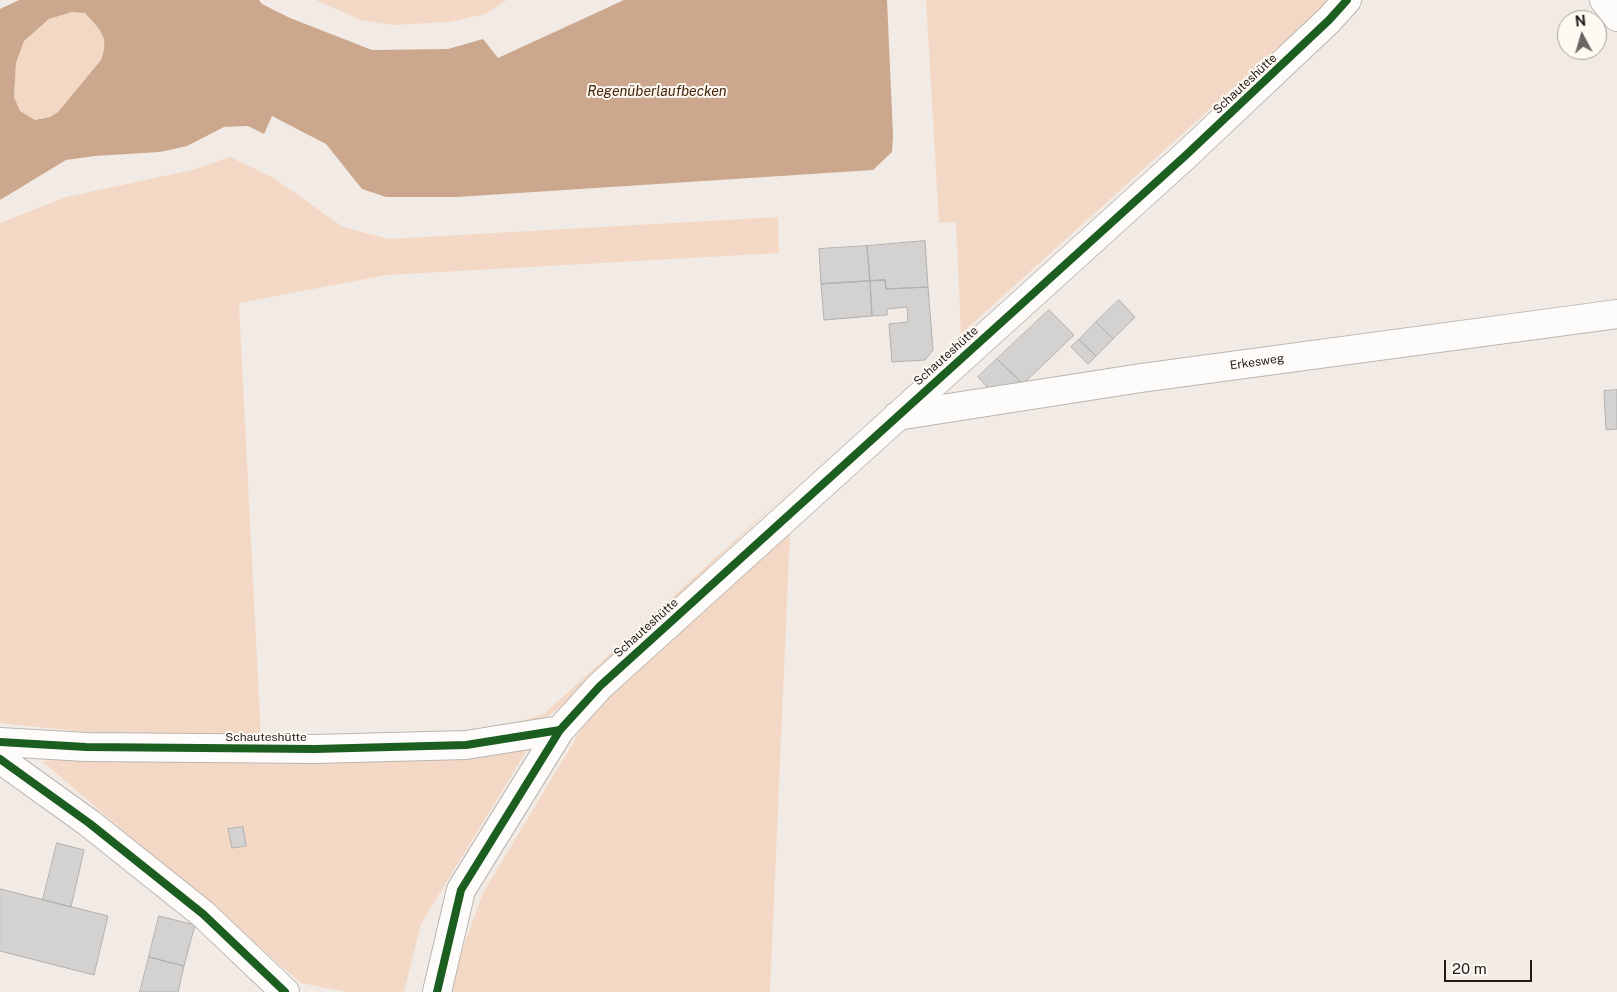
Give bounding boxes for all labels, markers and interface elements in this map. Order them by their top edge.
north arrow [1557,10,1607,60]
text: N [1574,13,1587,30]
street label: Schauteshütte [1210,51,1280,117]
water label: Regenüberlaufbecken [587,84,727,100]
street label: Schauteshütte [911,323,981,389]
street label: Erkesweg [1229,351,1285,373]
street label: Schauteshütte [611,595,681,661]
street label: Schauteshütte [225,730,307,744]
scale bar [1447,950,1534,982]
text: 20 m [1452,960,1487,977]

